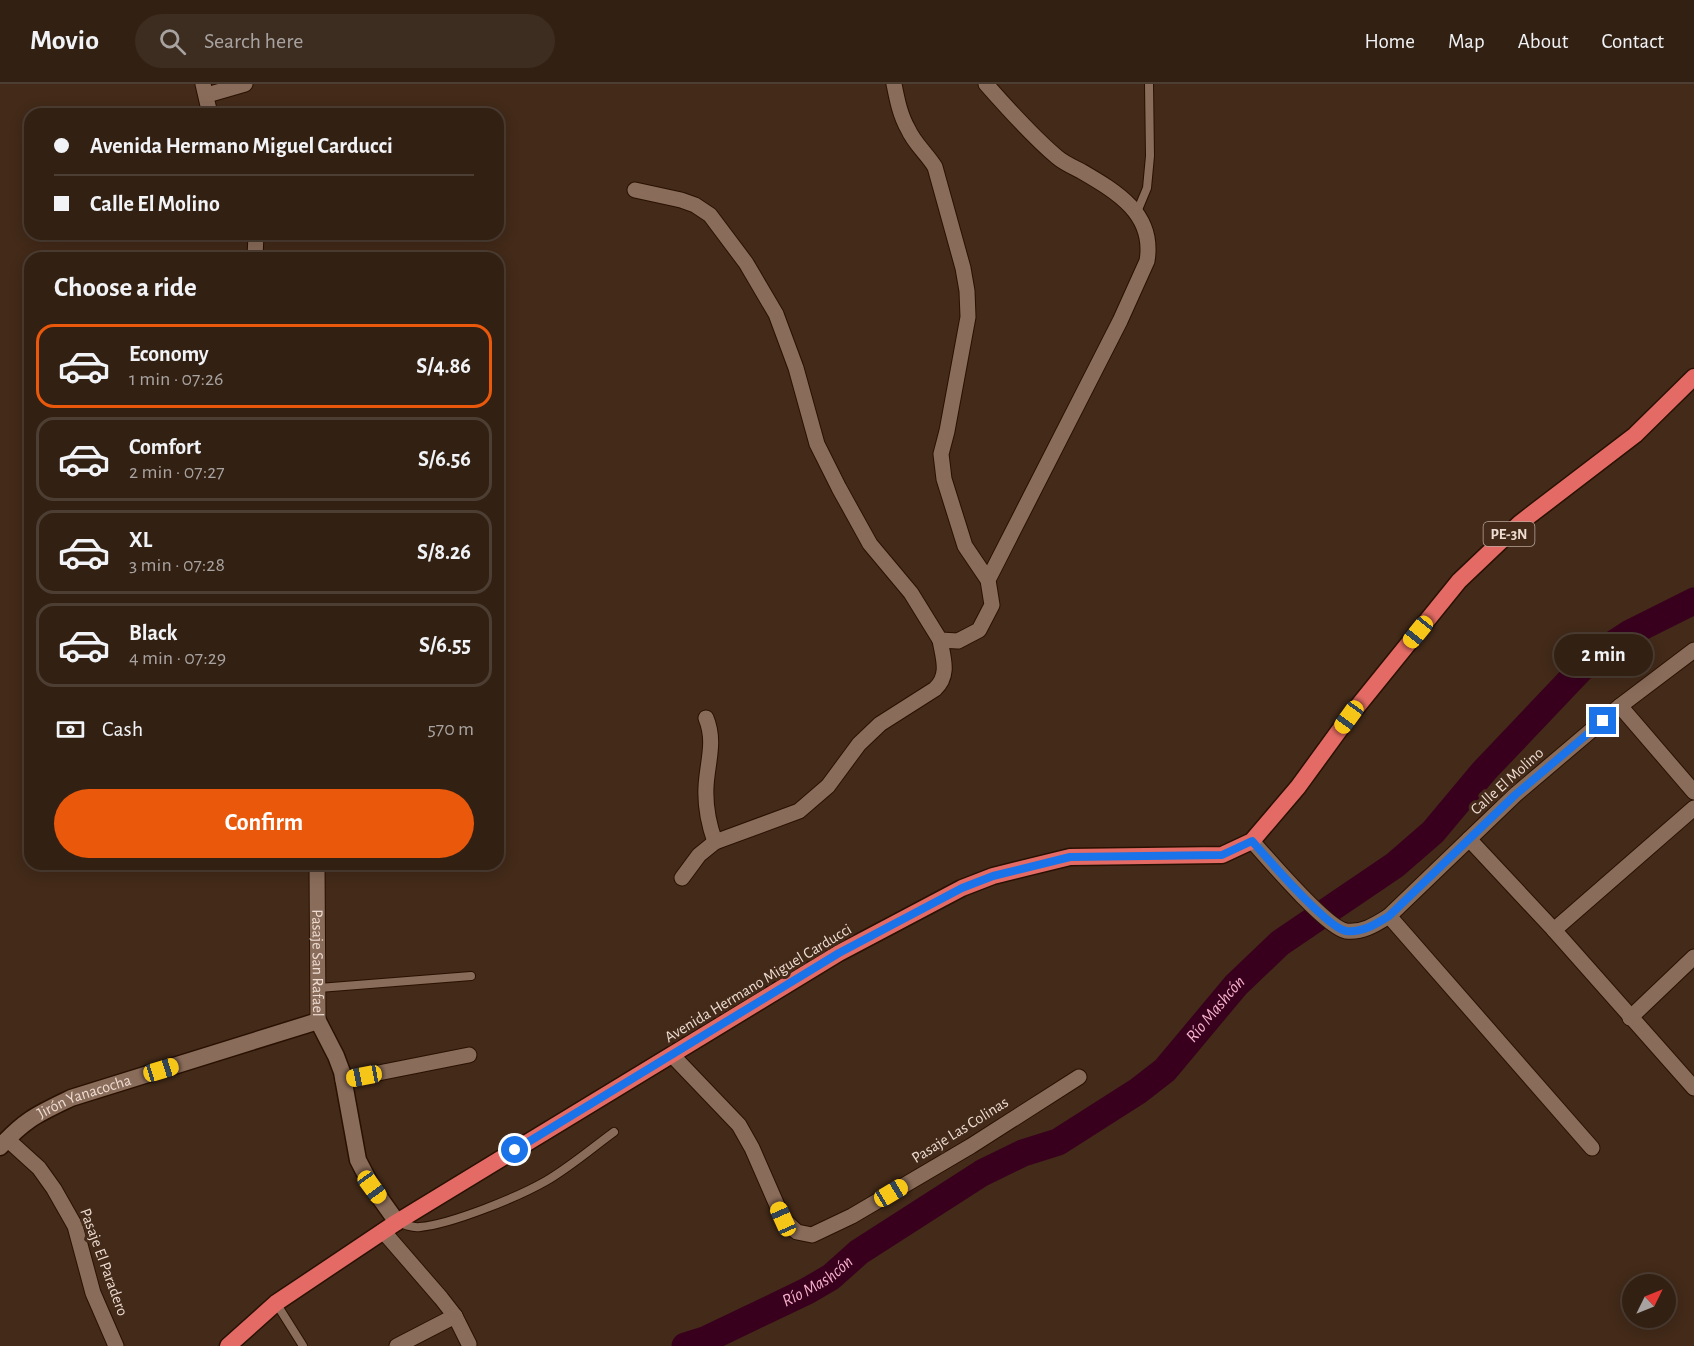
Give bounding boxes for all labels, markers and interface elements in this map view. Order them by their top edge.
search box [135,14,555,68]
icon: search [156,25,189,58]
text: Movio [30,27,99,55]
text: Search here [204,30,303,52]
text: Home [1364,31,1415,52]
text: Map [1448,31,1485,52]
text: About [1518,31,1568,52]
text: Contact [1601,31,1664,52]
text: Avenida Hermano Miguel Carducci [90,135,393,157]
text: Calle El Molino [90,193,220,215]
text: Choose a ride [54,274,197,301]
icon: car [57,339,111,393]
text: Economy [129,343,209,365]
text: S/4.86 [416,355,471,377]
text: 1 min · 07:26 [129,369,224,389]
icon: car [57,432,111,486]
text: Comfort [129,436,201,458]
text: S/6.56 [418,448,471,470]
text: 2 min · 07:27 [129,462,225,482]
road number: PE-3N [1484,522,1534,546]
icon: car [57,525,111,579]
text: XL [129,529,152,551]
text: S/8.26 [417,541,471,563]
text: 3 min · 07:28 [129,555,225,575]
car [1400,612,1436,652]
icon: car [57,618,111,672]
text: Black [129,622,177,644]
text: S/6.55 [419,634,471,656]
callout: 2 min [1554,634,1652,676]
text: 2 min [1581,645,1626,665]
text: 4 min · 07:29 [129,648,226,668]
car [1331,697,1367,737]
route end [1589,707,1616,734]
icon: cash [54,713,87,746]
text: Cash [102,718,143,740]
text: 570 m [427,719,474,739]
street label: Calle El Molino [1467,744,1547,818]
button: Confirm [54,789,474,858]
street label: Pasaje San Rafael [308,909,326,1017]
street label: Avenida Hermano Miguel Carducci [662,921,854,1045]
water label: Río Mashcón [1183,972,1249,1046]
car [141,1056,181,1084]
car [345,1064,383,1088]
street label: Jirón Yanacocha [34,1072,133,1121]
street label: Pasaje Las Colinas [909,1094,1012,1167]
route start [501,1136,528,1163]
car [354,1167,390,1207]
car [871,1176,911,1210]
car [767,1199,799,1239]
street label: Pasaje El Paradero [76,1206,131,1318]
water label: Río Mashcón [779,1253,857,1311]
north arrow [1622,1274,1676,1328]
map controls [1622,1274,1676,1328]

